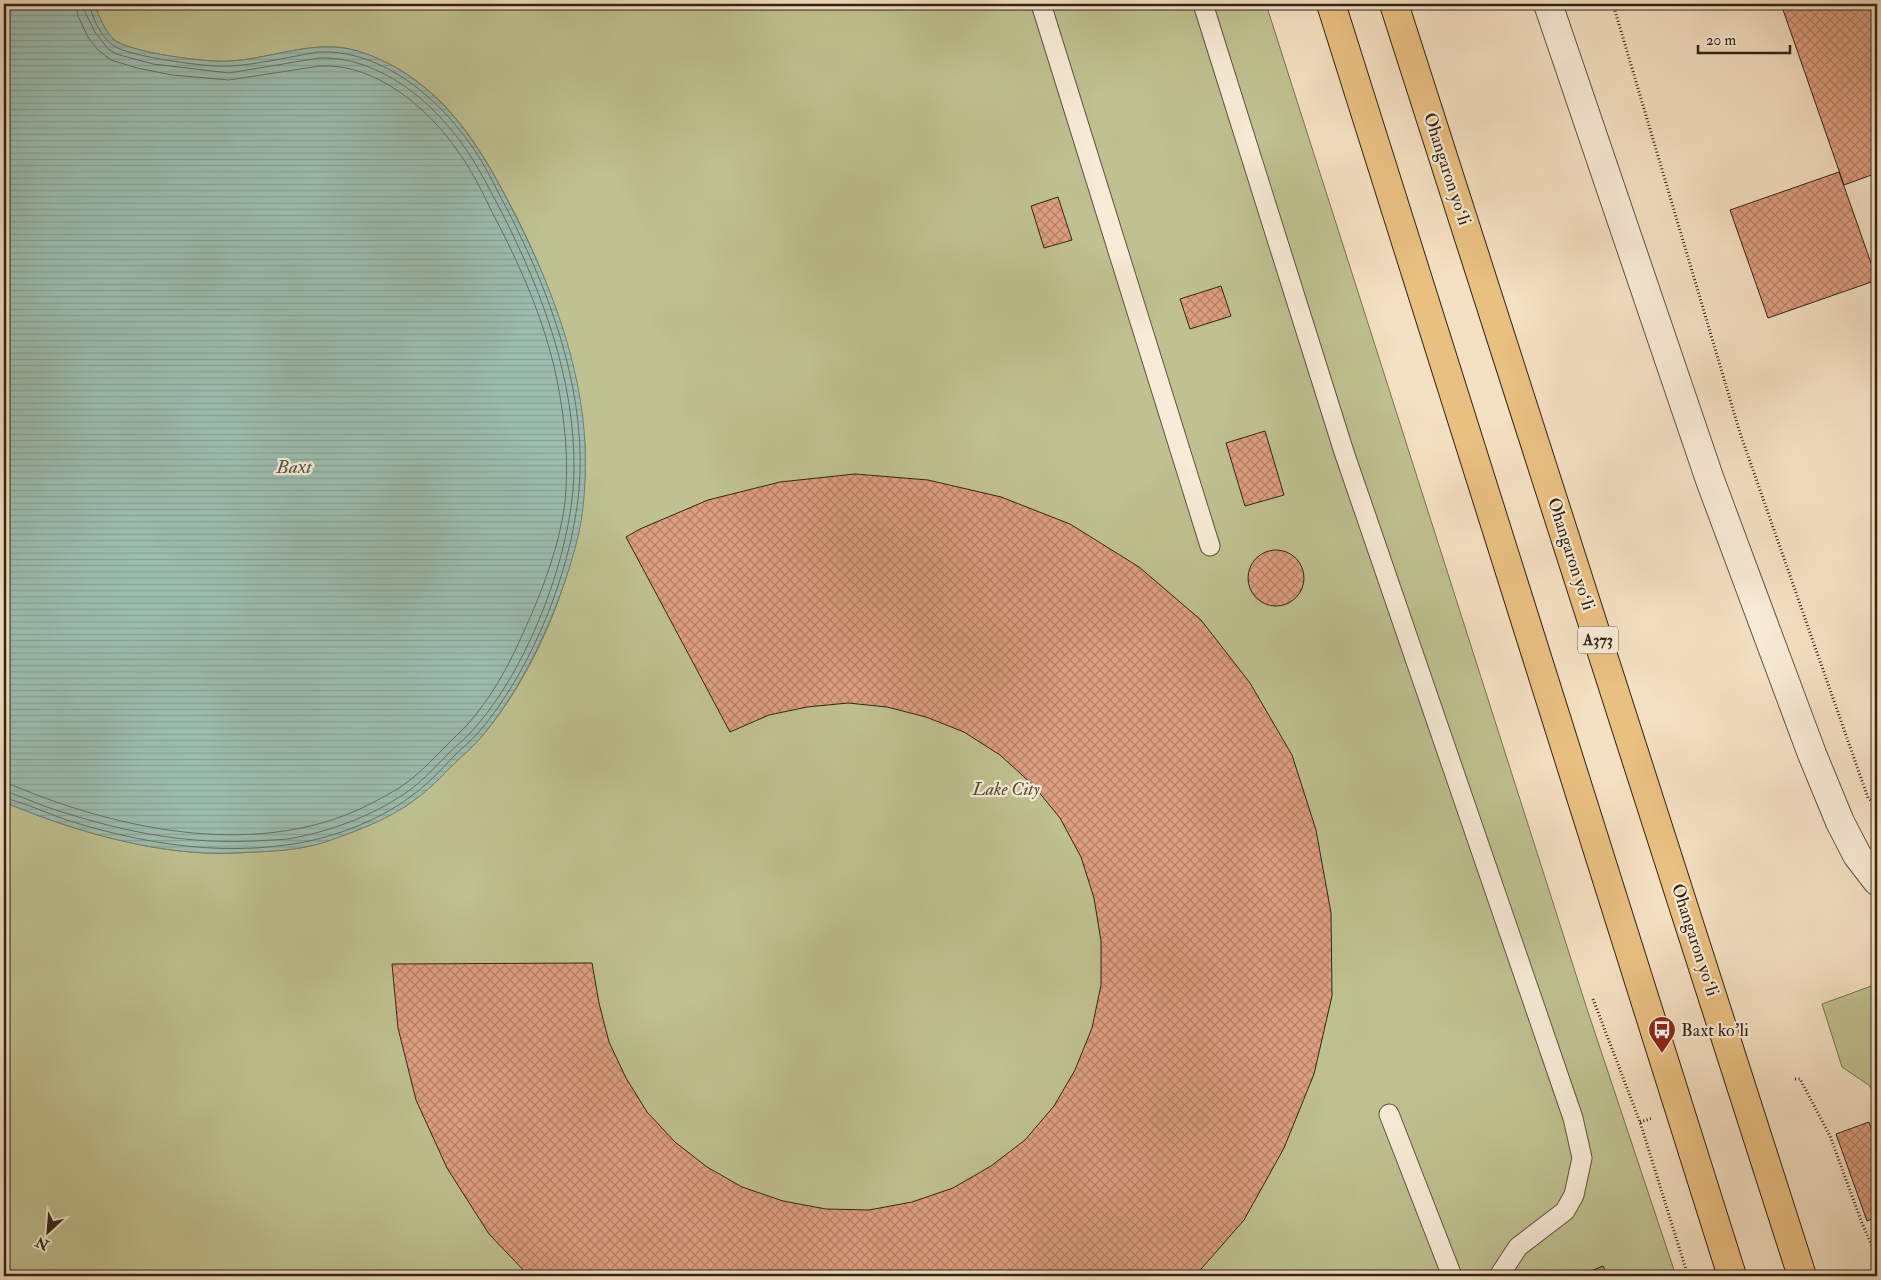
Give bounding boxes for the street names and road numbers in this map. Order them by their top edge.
street label: Ohangaron yoʻli [1418,110,1476,228]
street label: Ohangaron yoʻli [1542,495,1600,613]
road number: A373 [1578,626,1618,654]
street label: Ohangaron yoʻli [1666,881,1724,999]

